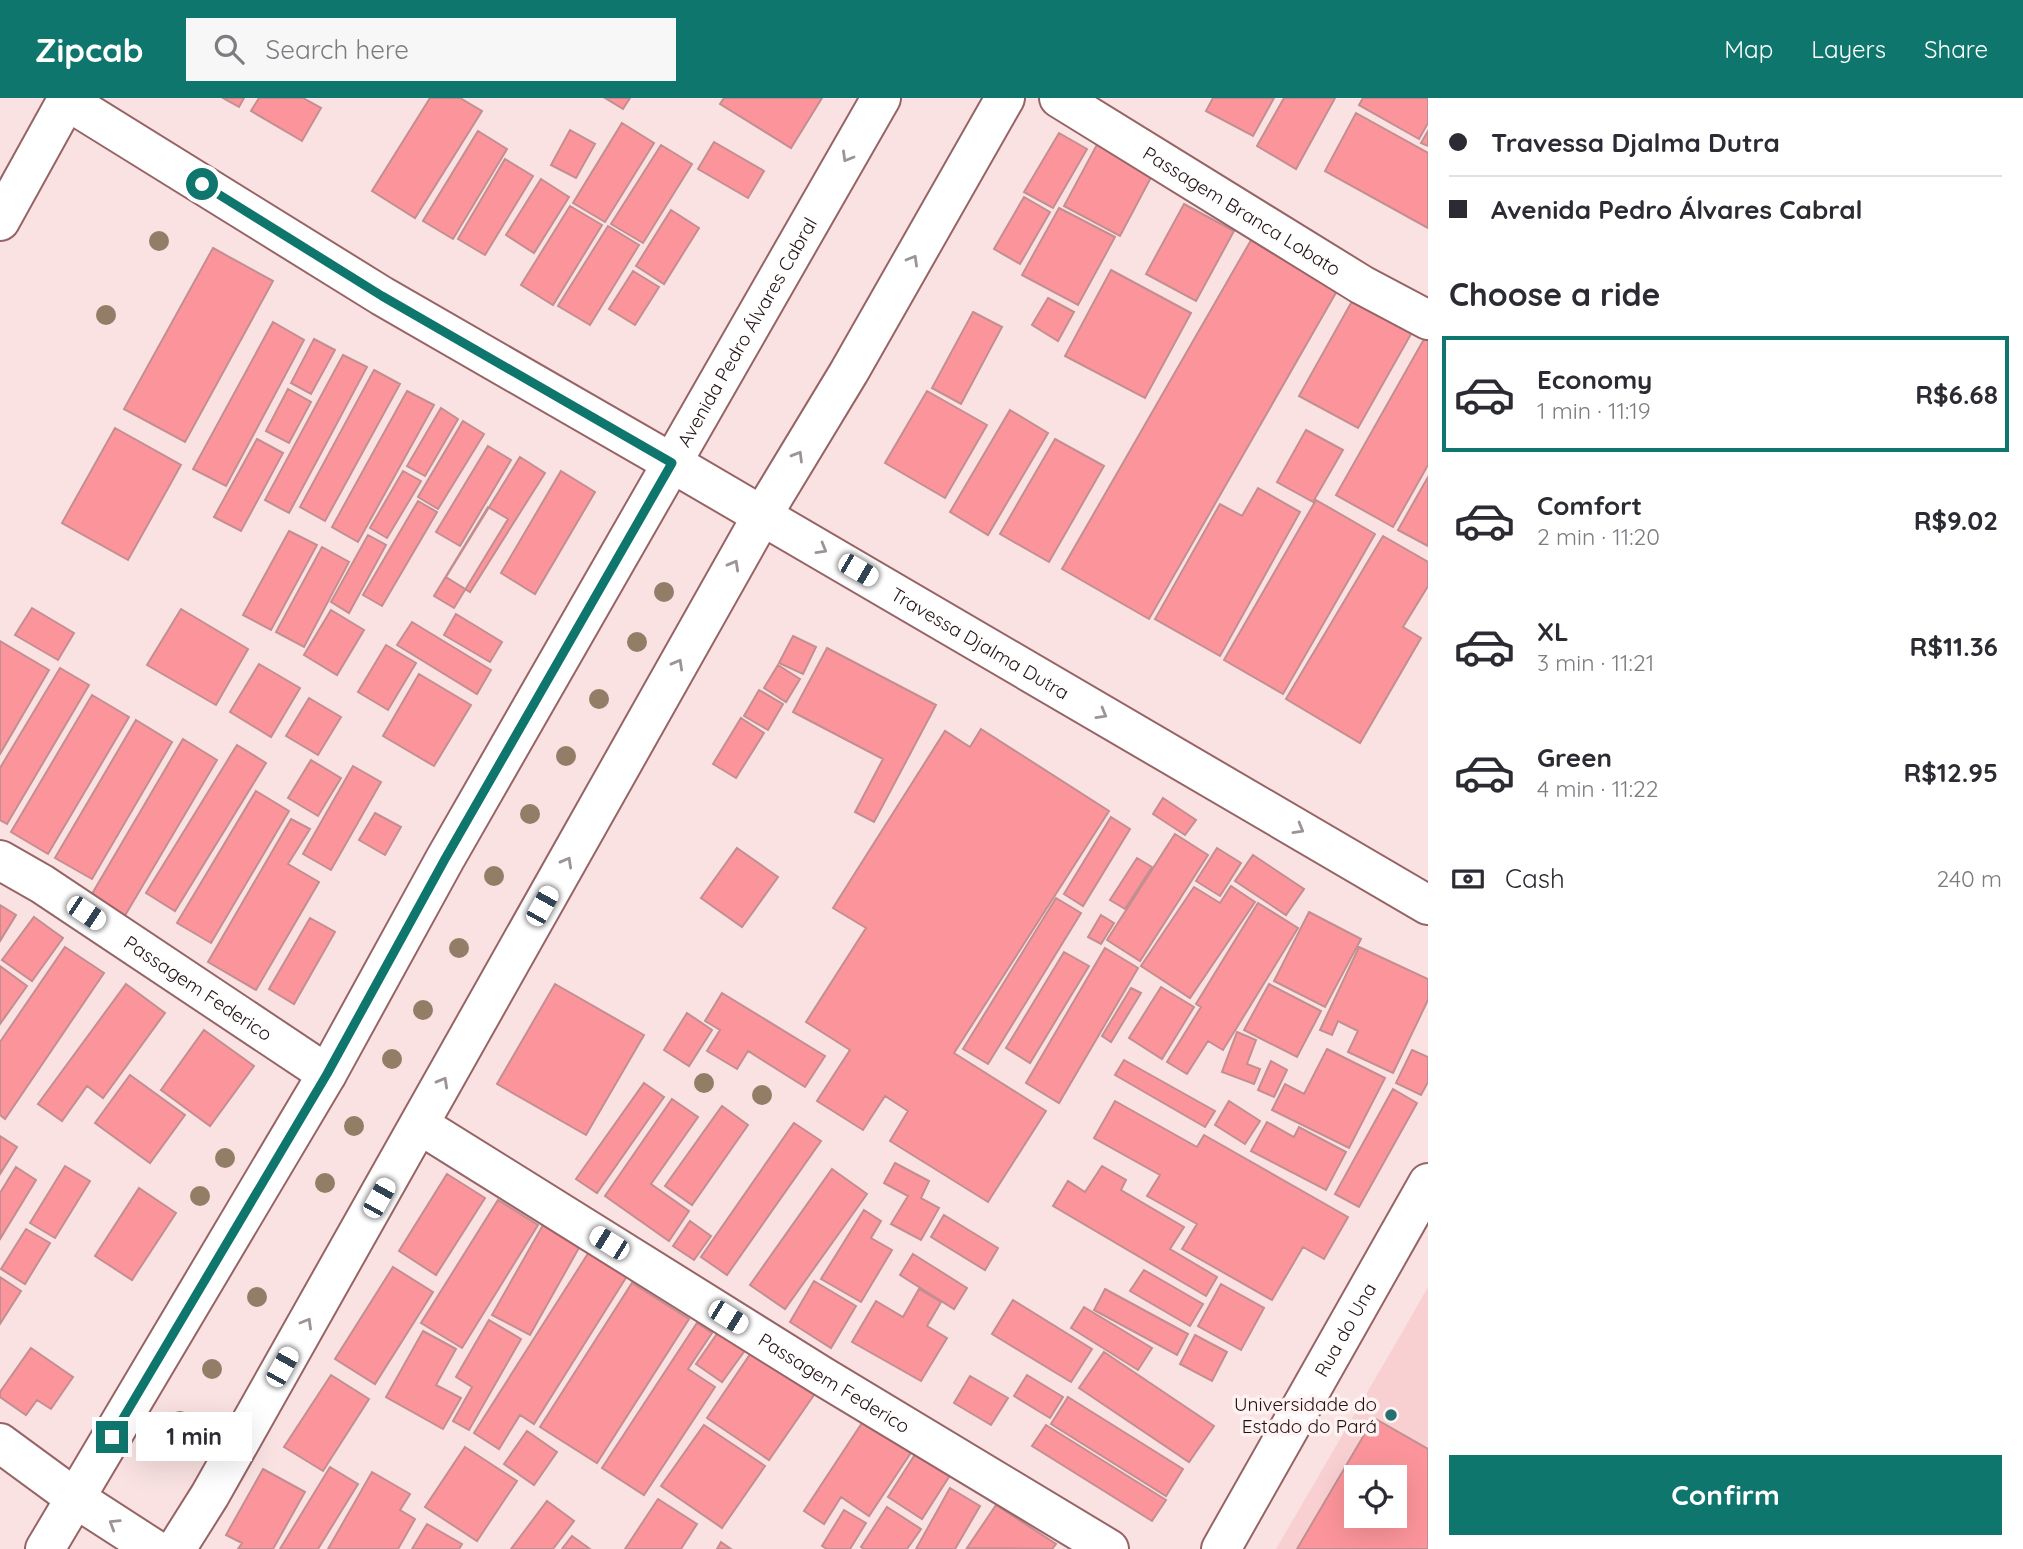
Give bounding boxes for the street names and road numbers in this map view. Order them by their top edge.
street label: Passagem Branca Lobato [1139,141,1345,281]
street label: Avenida Pedro Álvares Cabral [672,213,822,451]
street label: Travessa Djalma Dutra [887,582,1074,705]
street label: Passagem Federico [119,930,277,1046]
street label: Rua do Una [1309,1278,1381,1381]
street label: Passagem Federico [754,1327,914,1438]

